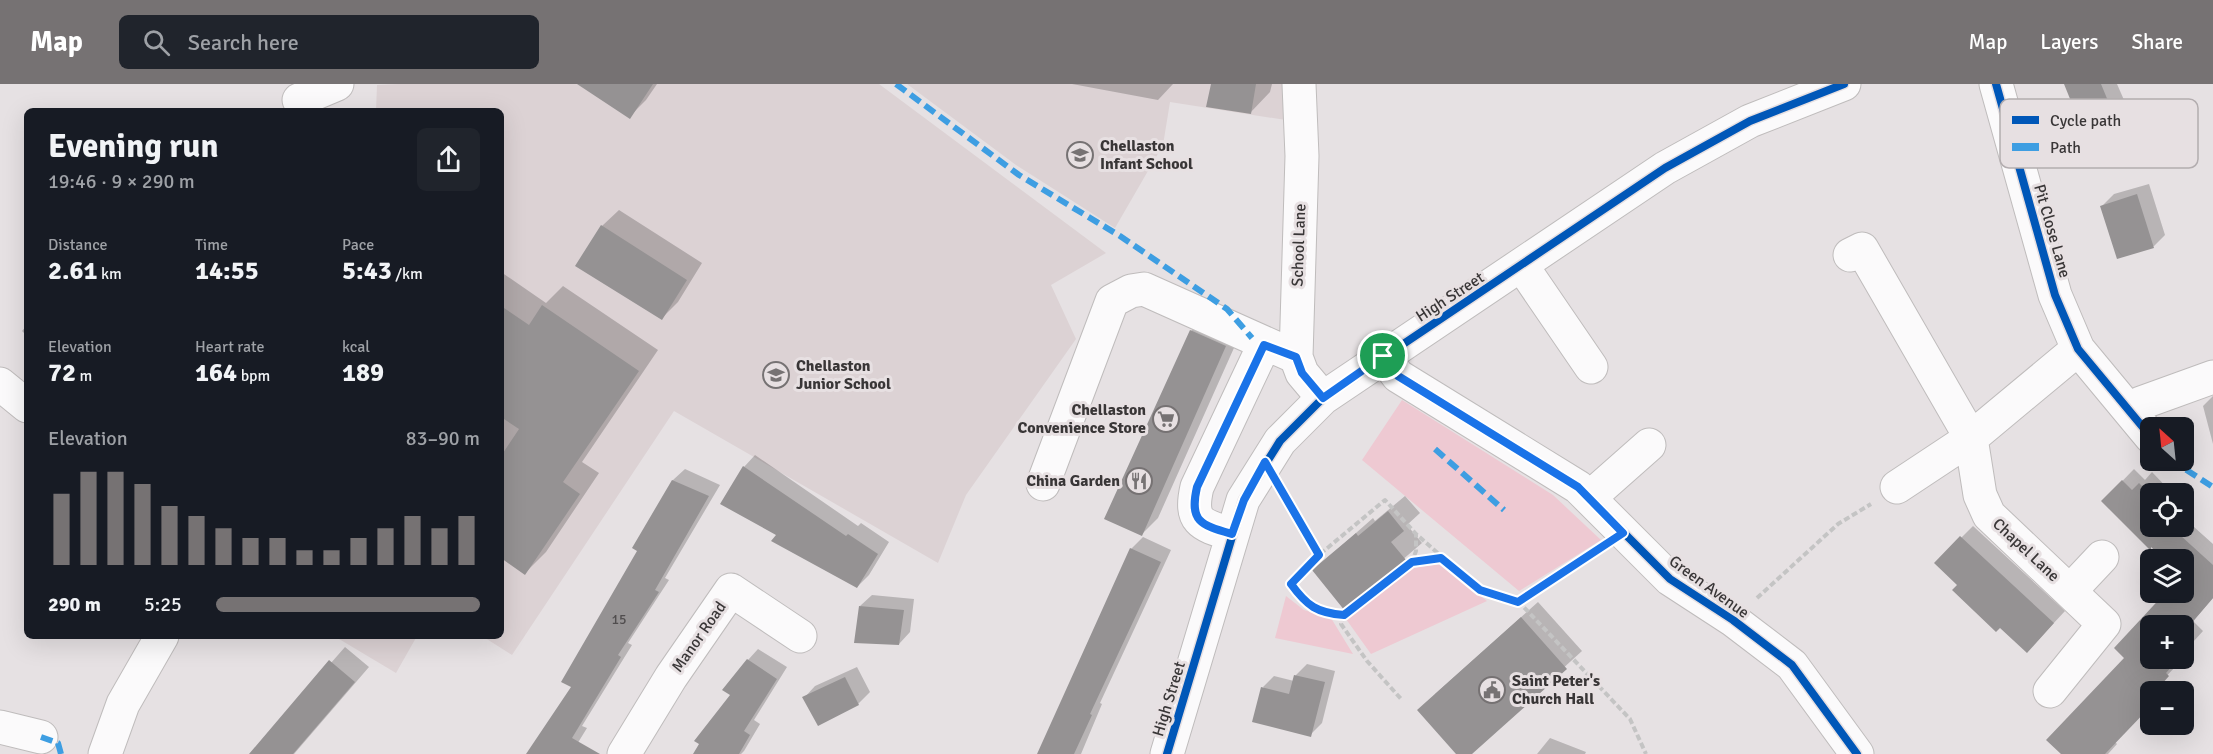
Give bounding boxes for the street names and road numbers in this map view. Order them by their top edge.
street label: Pit Close Lane [2029,182,2075,280]
street label: School Lane [1288,203,1310,287]
street label: High Street [1412,267,1488,326]
street label: Chapel Lane [1988,514,2064,586]
street label: Green Avenue [1665,551,1753,623]
street label: Manor Road [667,598,731,676]
street label: High Street [1148,659,1190,739]

